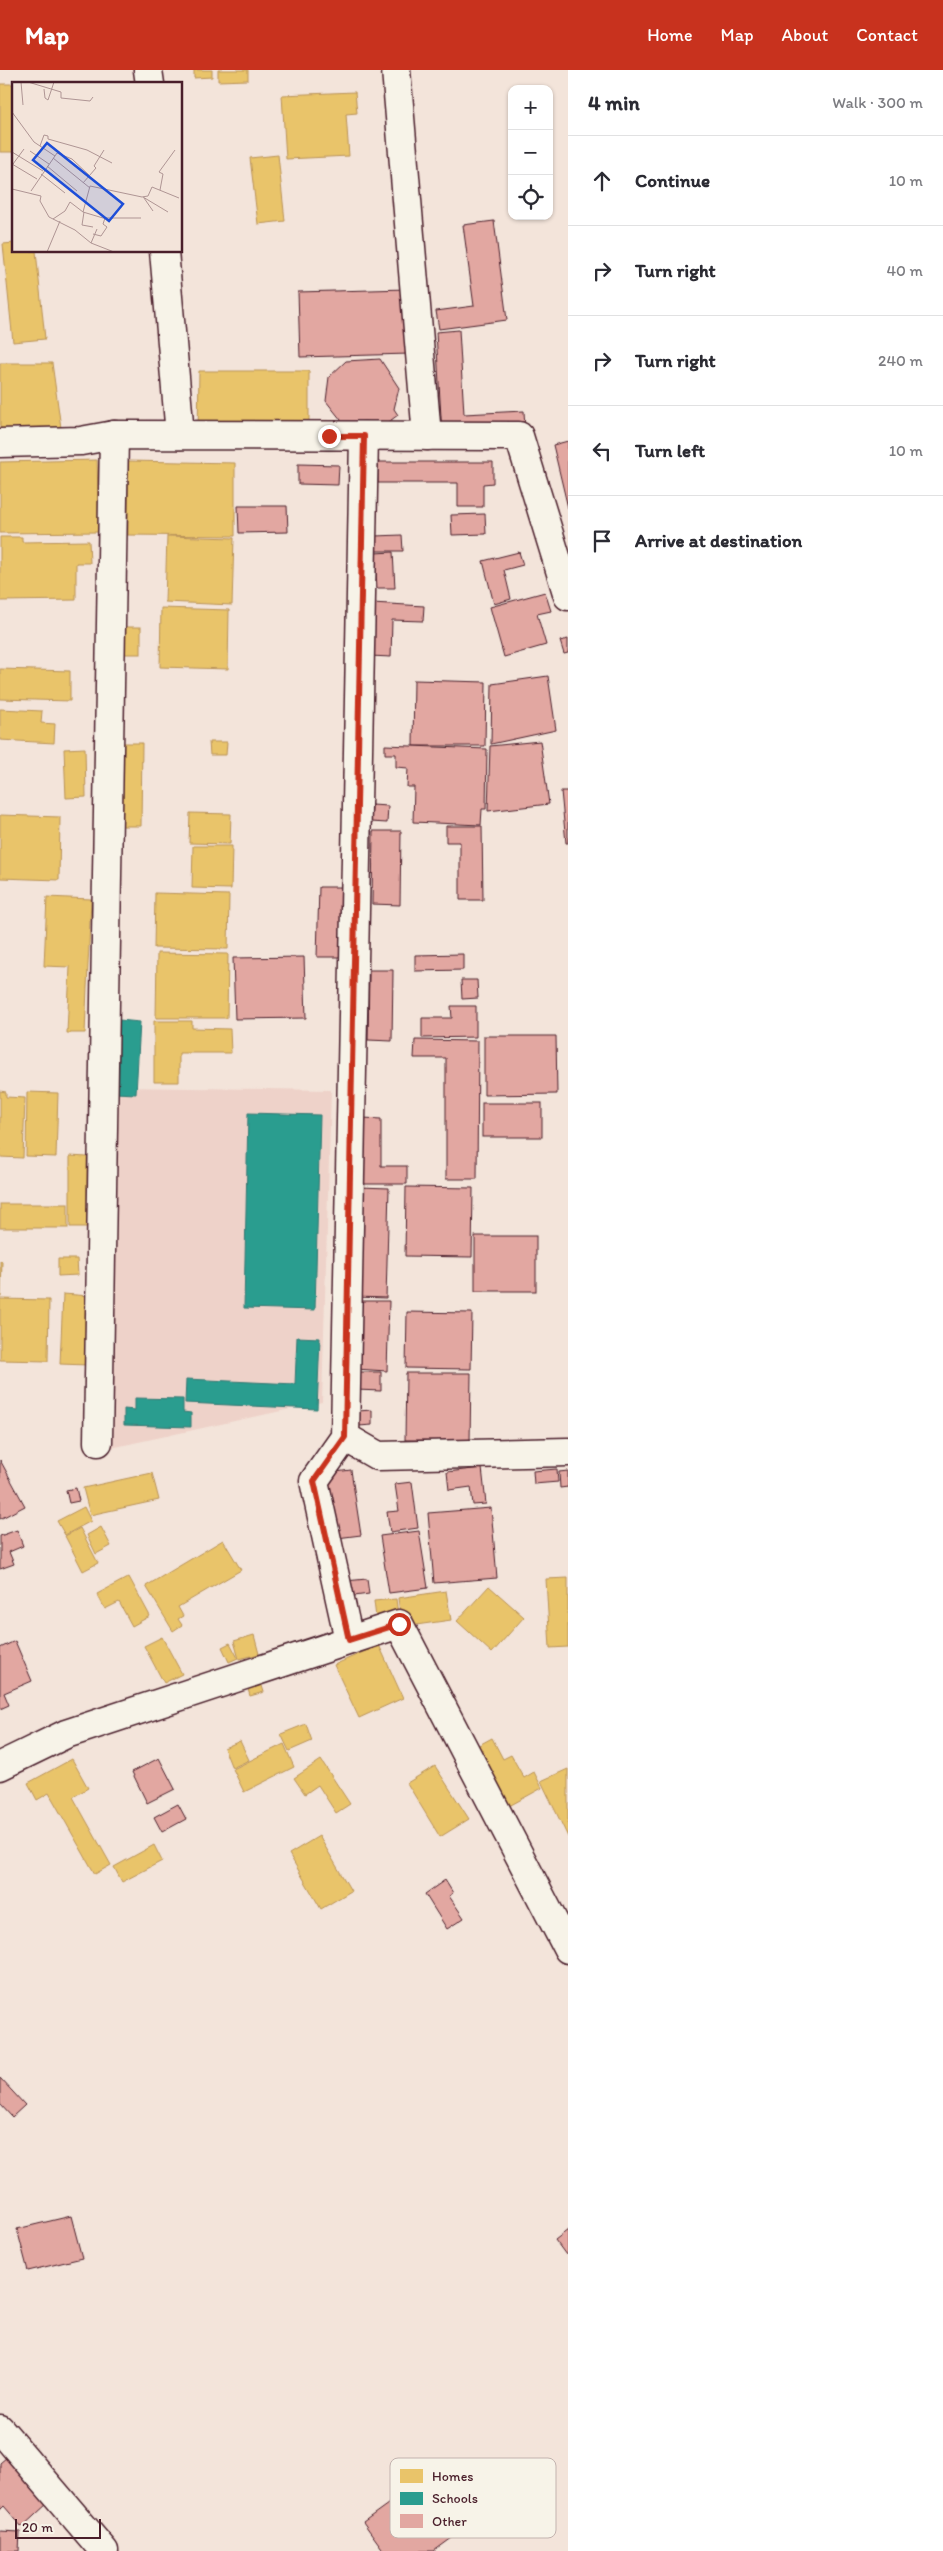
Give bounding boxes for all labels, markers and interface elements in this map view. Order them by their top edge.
text: Map [25,21,69,50]
text: Home [647,24,693,46]
text: Map [721,24,754,46]
text: About [782,24,828,46]
text: Contact [856,24,918,46]
inset map [12,82,182,252]
map controls [508,85,553,220]
button: + [508,85,553,130]
text: 4 min [588,90,640,115]
text: Walk · 300 m [832,93,923,112]
button: − [508,130,553,175]
icon: ahead [588,167,616,195]
text: Continue [635,169,710,192]
text: 10 m [889,171,923,190]
button: locate [508,175,553,220]
icon: right [588,257,616,285]
text: Turn right [635,259,716,282]
text: 40 m [886,261,923,280]
icon: right [588,347,616,375]
text: Turn right [635,349,716,372]
text: 240 m [878,351,923,370]
route end [318,425,341,448]
icon: left [588,437,616,465]
text: Turn left [635,439,705,462]
text: 10 m [889,441,923,460]
icon: arrive [588,527,616,555]
text: Arrive at destination [635,529,802,552]
route start [388,1613,411,1636]
legend [390,2458,556,2538]
text: Homes [432,2468,474,2485]
text: Schools [432,2490,478,2507]
text: Other [432,2513,467,2530]
scale bar [15,2516,101,2539]
text: 20 m [22,2519,53,2536]

